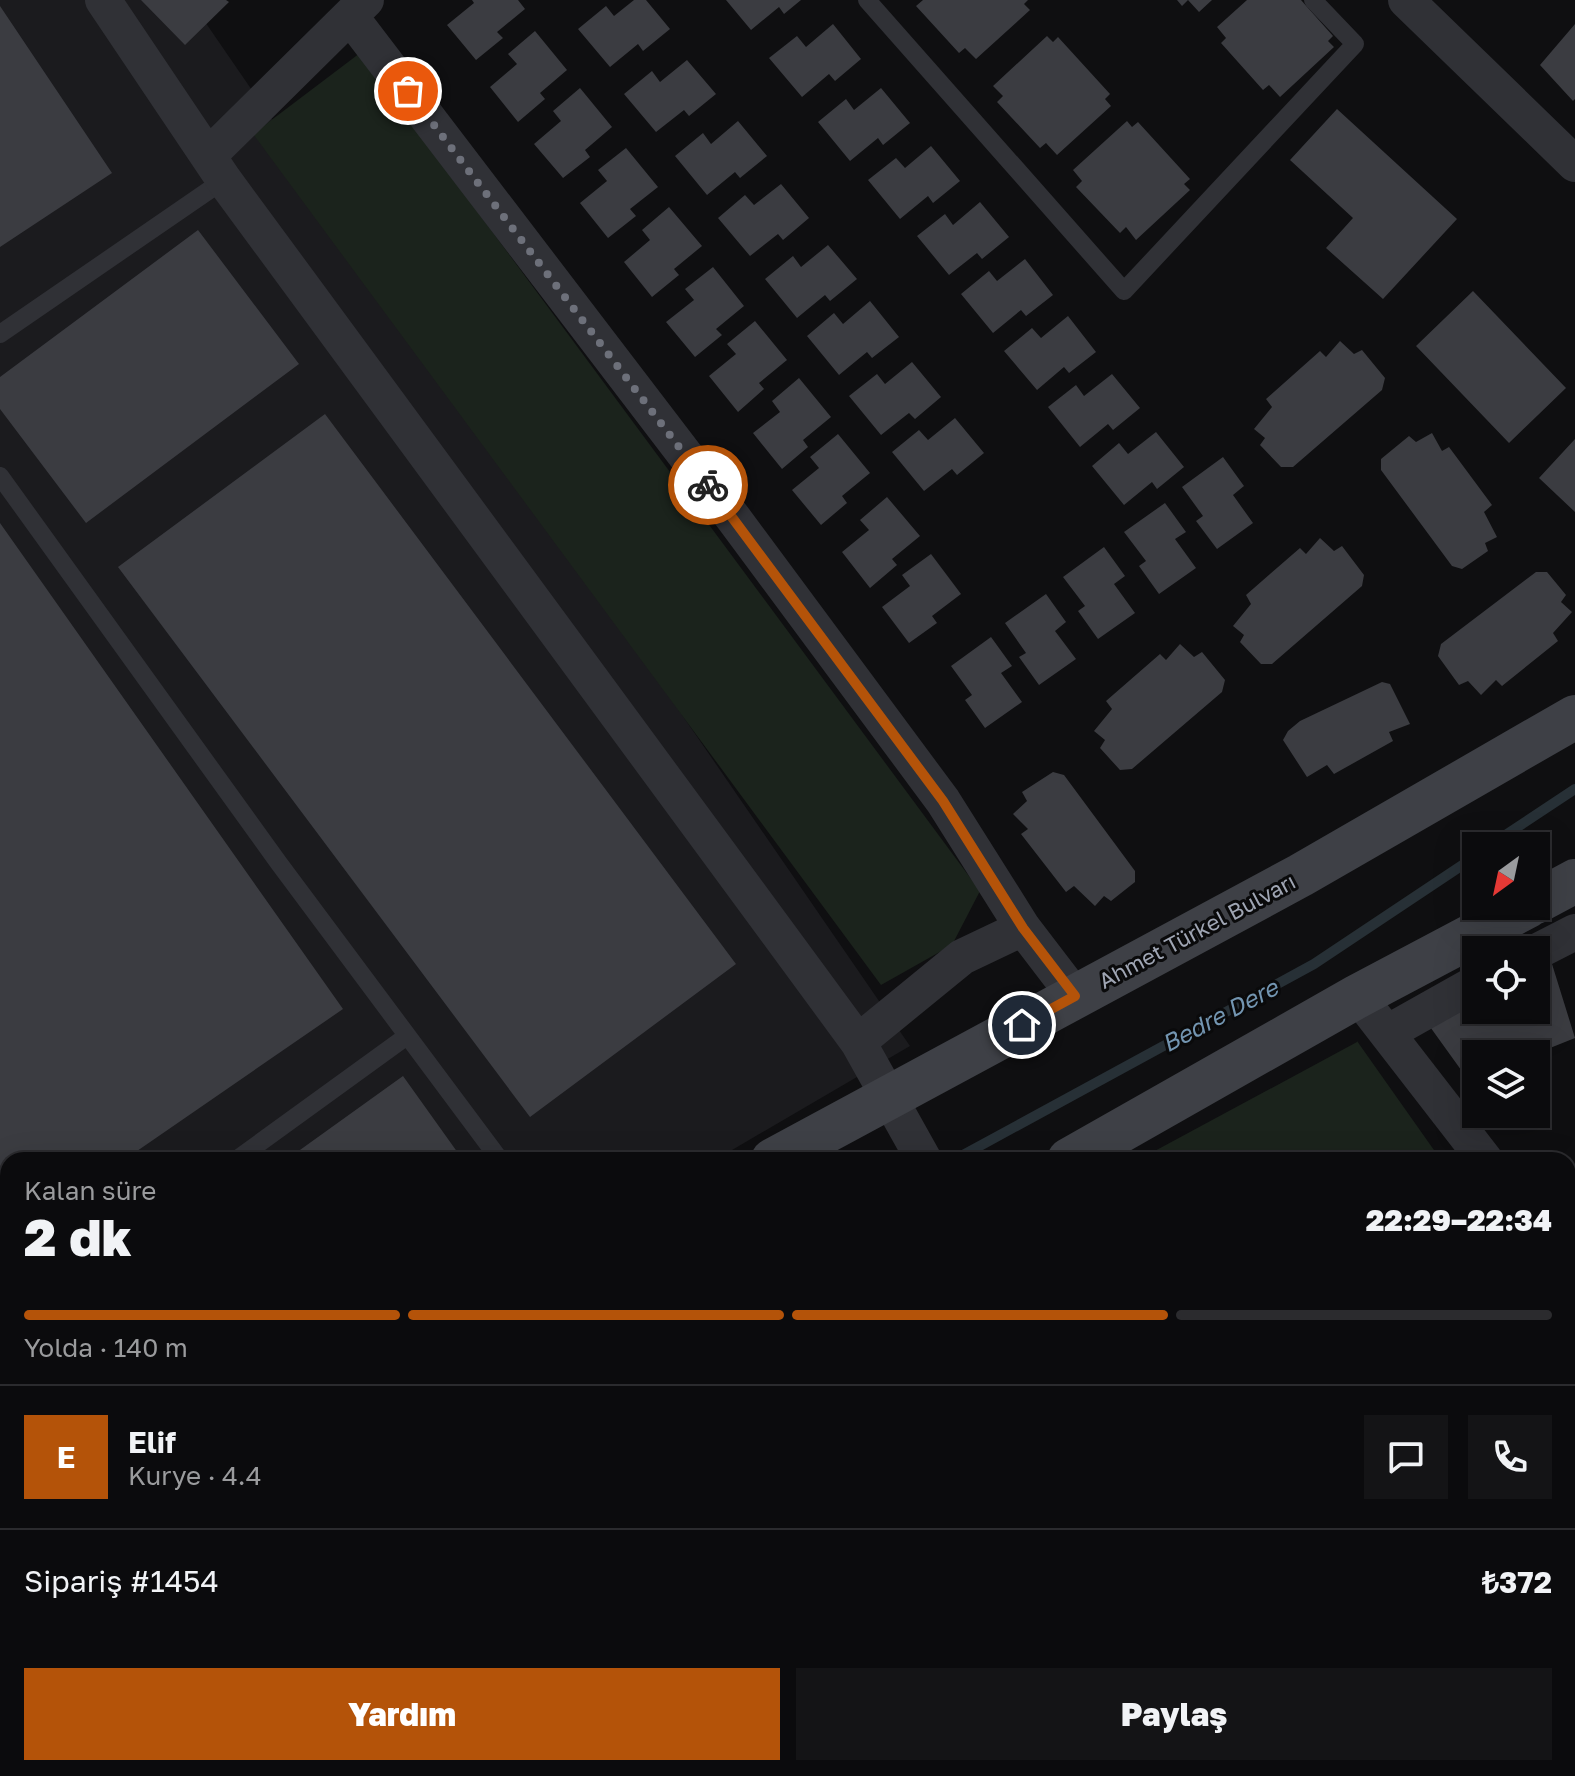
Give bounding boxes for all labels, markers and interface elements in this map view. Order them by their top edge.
pin [374,57,442,125]
icon: bag [386,69,430,113]
courier [668,445,748,525]
icon: bike [686,463,730,507]
north arrow [1462,832,1550,920]
map controls [1462,832,1550,1128]
street label: Ahmet Türkel Bulvarı [1094,867,1300,994]
button: locate [1462,936,1550,1024]
water label: Bedre Dere [1156,971,1284,1057]
pin [988,991,1056,1059]
icon: home [1000,1003,1044,1047]
button: layers [1462,1040,1550,1128]
text: Kalan süre [24,1175,156,1206]
text: 22:29–22:34 [1366,1202,1552,1238]
text: 2 dk [24,1205,132,1267]
text: Yolda · 140 m [24,1332,188,1363]
button: chat [1364,1415,1448,1499]
button: phone [1468,1415,1552,1499]
text: Elif [128,1424,176,1460]
text: E [57,1439,75,1475]
text: Kurye · 4.4 [128,1460,262,1491]
text: Sipariş #1454 [24,1563,219,1599]
text: ₺372 [1482,1564,1552,1600]
button: Yardım [24,1668,780,1760]
button: Paylaş [796,1668,1552,1760]

